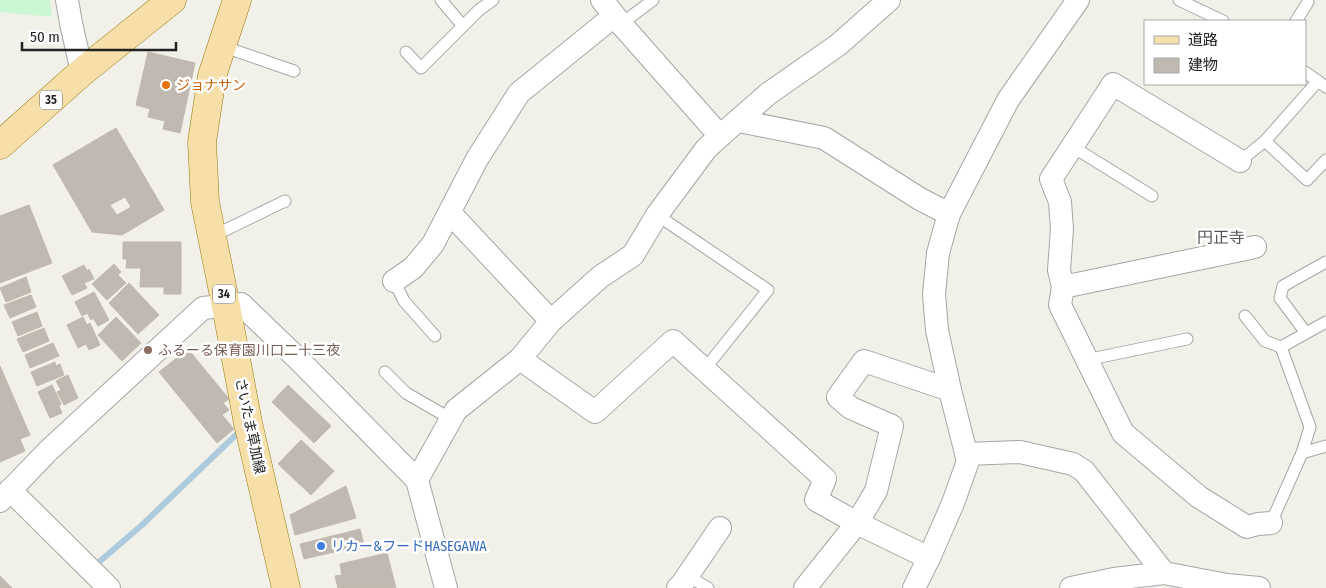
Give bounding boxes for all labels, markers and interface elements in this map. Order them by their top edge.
scale bar [22,20,176,52]
legend [1144,20,1306,85]
text: 50 m [30,28,60,46]
text: 道路 [1188,31,1218,49]
text: 建物 [1188,56,1218,74]
place label: ジョナサン [176,77,246,94]
marker: ジョナサン [160,79,172,91]
road number: 35 [40,90,62,110]
district label: 円正寺 [1197,228,1245,247]
road number: 34 [213,284,235,304]
place label: ふるーる保育園川口二十三夜 [158,342,341,359]
marker: ふるーる保育園川口二十三夜 [142,344,154,356]
street label: さいたま草加線 [232,377,268,475]
place label: リカー&フードHASEGAWA [331,538,487,555]
marker: リカー&フードHASEGAWA [315,540,327,552]

